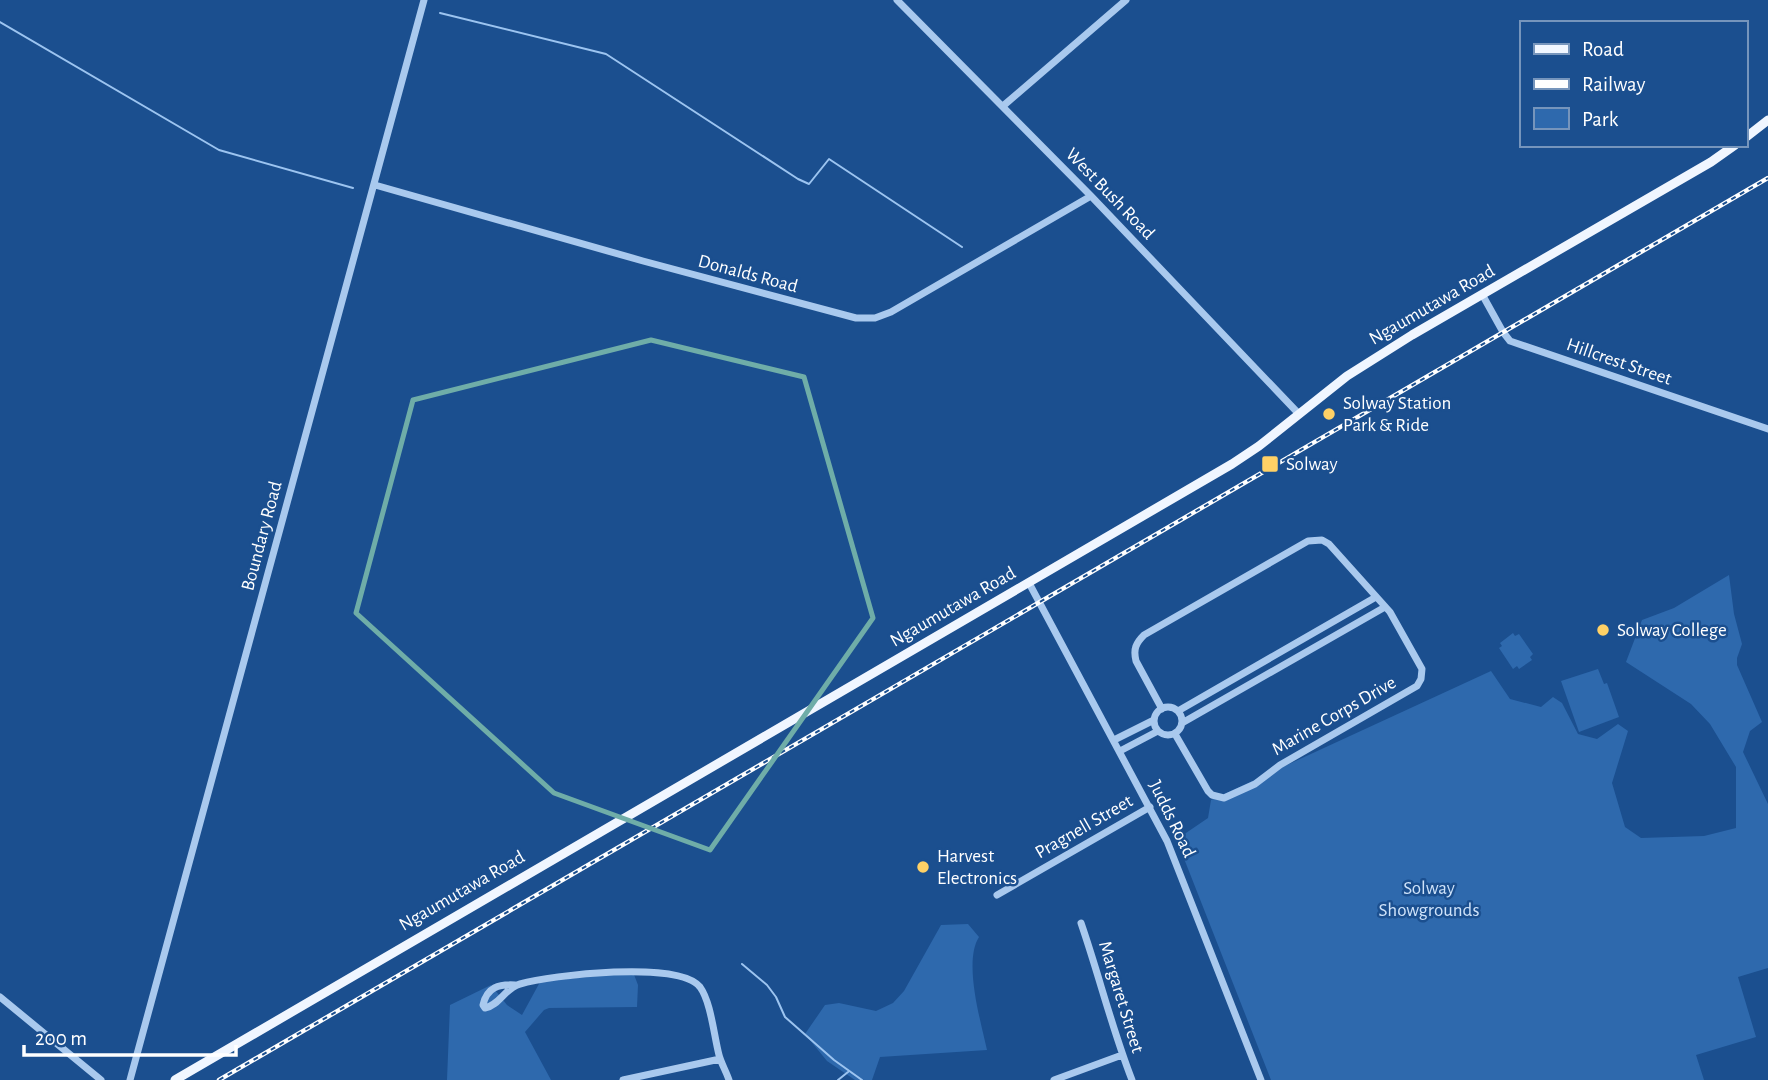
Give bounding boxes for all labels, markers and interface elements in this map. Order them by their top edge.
legend [1520,21,1747,147]
text: Road [1582,39,1624,60]
text: Railway [1582,74,1645,95]
text: Park [1582,109,1619,130]
street label: West Bush Road [1062,145,1158,243]
street label: Donalds Road [696,252,800,296]
street label: Ngaumutawa Road [1366,261,1498,349]
street label: Hillcrest Street [1564,335,1674,389]
place label: Solway Station Park & Ride [1343,394,1451,435]
marker: Solway Station Park & Ride [1321,406,1337,422]
marker: Solway [1260,454,1280,474]
place label: Solway [1286,455,1338,474]
street label: Boundary Road [238,479,286,593]
street label: Ngaumutawa Road [887,563,1019,651]
place label: Solway College [1617,621,1727,640]
marker: Solway College [1595,622,1611,638]
street label: Marine Corps Drive [1269,673,1399,759]
street label: Judds Road [1145,778,1199,861]
street label: Pragnell Street [1032,791,1136,863]
street label: Ngaumutawa Road [396,847,528,935]
place label: Harvest Electronics [937,847,1017,888]
marker: Harvest Electronics [915,859,931,875]
park label: Solway Showgrounds [1379,879,1480,920]
street label: Margaret Street [1095,939,1147,1055]
scale bar [24,1014,236,1058]
text: 200 m [35,1028,87,1049]

